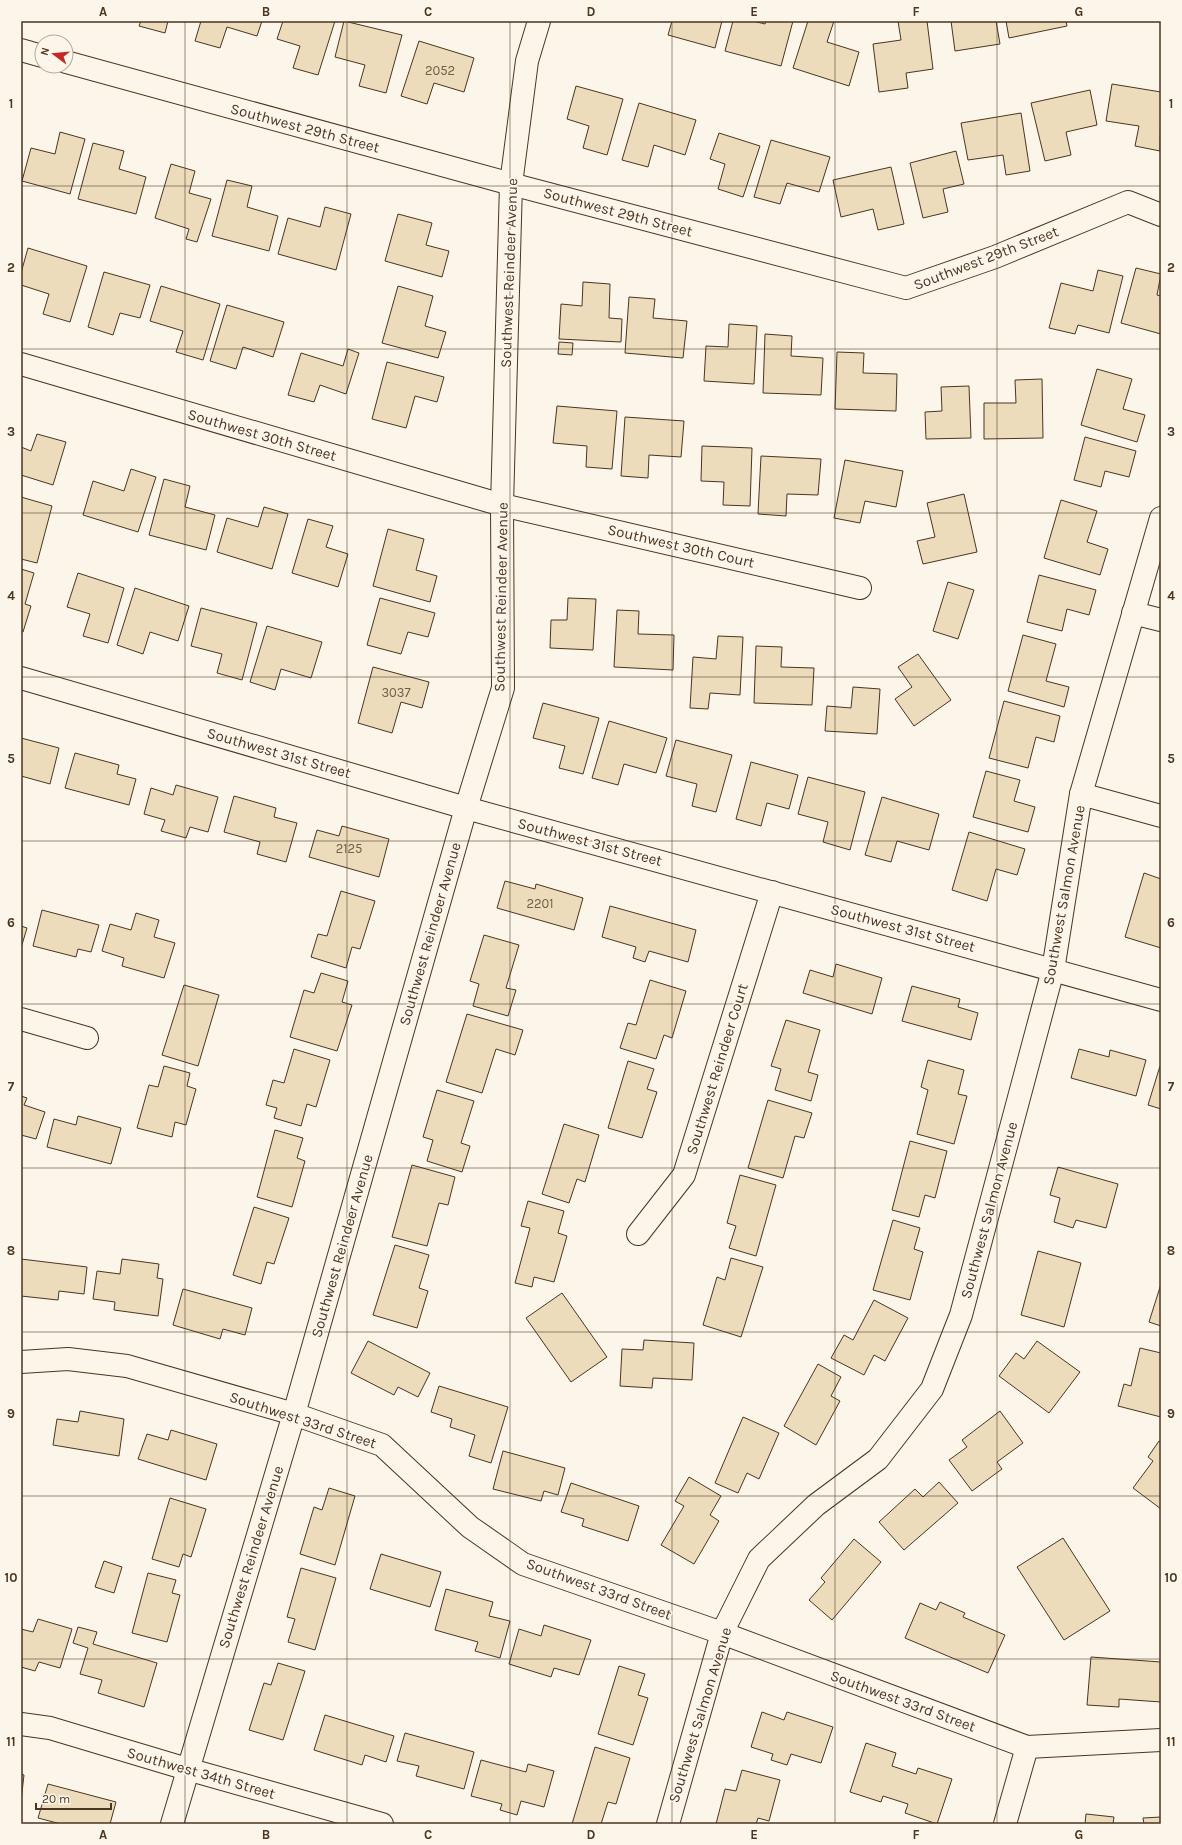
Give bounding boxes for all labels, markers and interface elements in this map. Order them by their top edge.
text: A [99,4,107,19]
text: B [262,4,270,19]
text: C [424,4,432,19]
text: D [587,4,596,19]
text: E [750,4,758,19]
text: F [912,4,920,19]
text: G [1075,4,1083,19]
north arrow [34,34,74,74]
text: N [38,46,52,57]
house number: 2052 [425,63,455,78]
text: 1 [9,96,13,111]
text: 1 [1169,96,1173,111]
street label: Southwest 29th Street [229,99,382,157]
street label: Southwest Reindeer Avenue [497,178,521,368]
street label: Southwest 29th Street [542,183,695,241]
street label: Southwest 29th Street [911,222,1061,294]
text: 2 [7,260,15,275]
text: 2 [1167,260,1175,275]
street label: Southwest 30th Street [186,405,339,465]
text: 3 [7,424,15,439]
text: 3 [1167,424,1175,439]
street label: Southwest Reindeer Avenue [490,502,512,692]
street label: Southwest 30th Court [606,520,757,572]
text: 4 [7,588,15,603]
text: 4 [1167,588,1175,603]
house number: 3037 [381,685,411,700]
street label: Southwest 31st Street [205,724,353,782]
text: 5 [7,751,15,766]
text: 5 [1167,751,1175,766]
street label: Southwest Salmon Avenue [1039,804,1089,986]
street label: Southwest 31st Street [516,814,665,870]
street label: Southwest Reindeer Avenue [395,840,465,1028]
house number: 2125 [336,841,362,856]
house number: 2201 [526,896,554,911]
street label: Southwest 31st Street [829,900,978,956]
text: 6 [7,915,15,930]
text: 6 [1167,915,1175,930]
street label: Southwest Reindeer Court [682,981,752,1157]
text: 7 [8,1079,15,1094]
text: 7 [1168,1079,1175,1094]
street label: Southwest Salmon Avenue [957,1120,1021,1300]
street label: Southwest Reindeer Avenue [307,1152,377,1340]
text: 8 [7,1243,15,1258]
text: 8 [1167,1243,1175,1258]
street label: Southwest 33rd Street [227,1388,379,1452]
text: 9 [7,1406,15,1421]
text: 9 [1167,1406,1175,1421]
street label: Southwest Reindeer Avenue [215,1464,287,1650]
street label: Southwest 33rd Street [524,1554,675,1624]
text: 10 [5,1570,17,1585]
text: 10 [1165,1570,1177,1585]
street label: Southwest Salmon Avenue [665,1625,735,1805]
street label: Southwest 33rd Street [828,1666,979,1736]
text: 11 [6,1734,16,1749]
text: 11 [1166,1734,1176,1749]
street label: Southwest 34th Street [125,1743,278,1803]
scale bar [36,1785,111,1811]
text: 20 m [42,1792,70,1806]
text: A [99,1827,107,1842]
text: B [262,1827,270,1842]
text: C [424,1827,432,1842]
text: D [587,1827,596,1842]
text: E [750,1827,758,1842]
text: F [912,1827,920,1842]
text: G [1075,1827,1083,1842]

